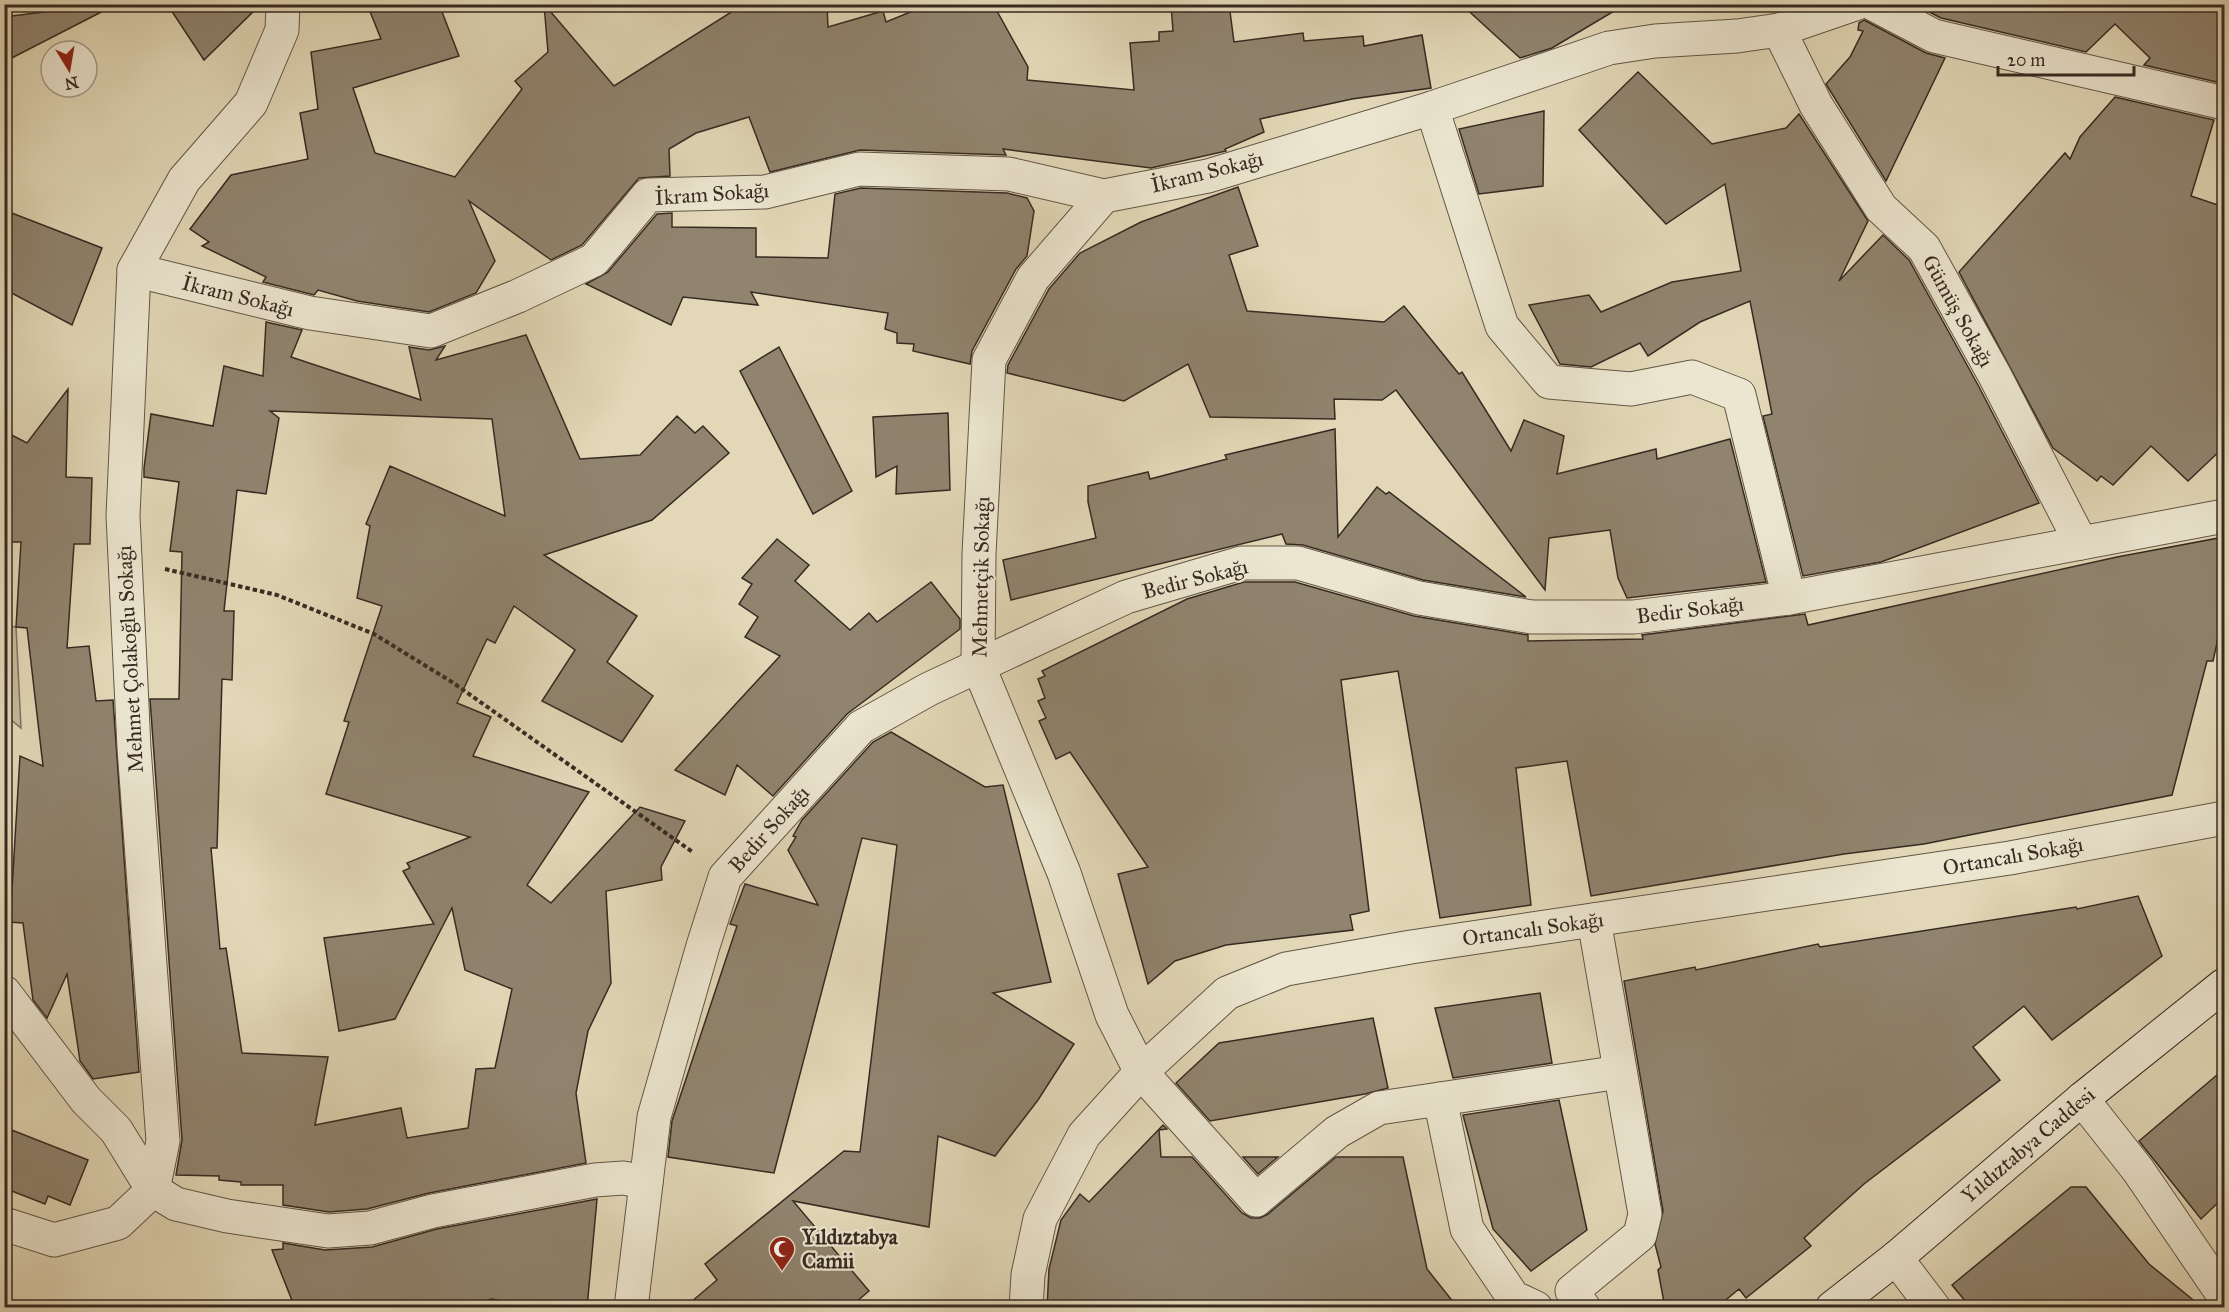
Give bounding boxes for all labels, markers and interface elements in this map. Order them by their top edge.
north arrow [39,39,99,99]
scale bar [1998,39,2134,77]
text: 20 m [2007,49,2045,71]
text: N [63,73,80,94]
street label: İkram Sokağı [1148,145,1266,198]
street label: İkram Sokağı [654,177,770,211]
street label: Gümüş Sokağı [1916,250,2000,372]
street label: İkram Sokağı [179,270,297,323]
street label: Mehmetçik Sokağı [967,496,995,658]
street label: Mehmet Çolakoğlu Sokağı [111,544,149,773]
street label: Bedir Sokağı [1139,553,1251,605]
street label: Bedir Sokağı [1635,590,1746,629]
street label: Bedir Sokağı [723,780,815,878]
street label: Ortancalı Sokağı [1941,831,2085,881]
street label: Ortancalı Sokağı [1461,906,1605,952]
street label: Yıldıztabya Caddesi [1956,1081,2100,1208]
place label: Yıldıztabya Camii [801,1224,899,1274]
mosque icon: Yıldıztabya Camii [767,1234,797,1272]

